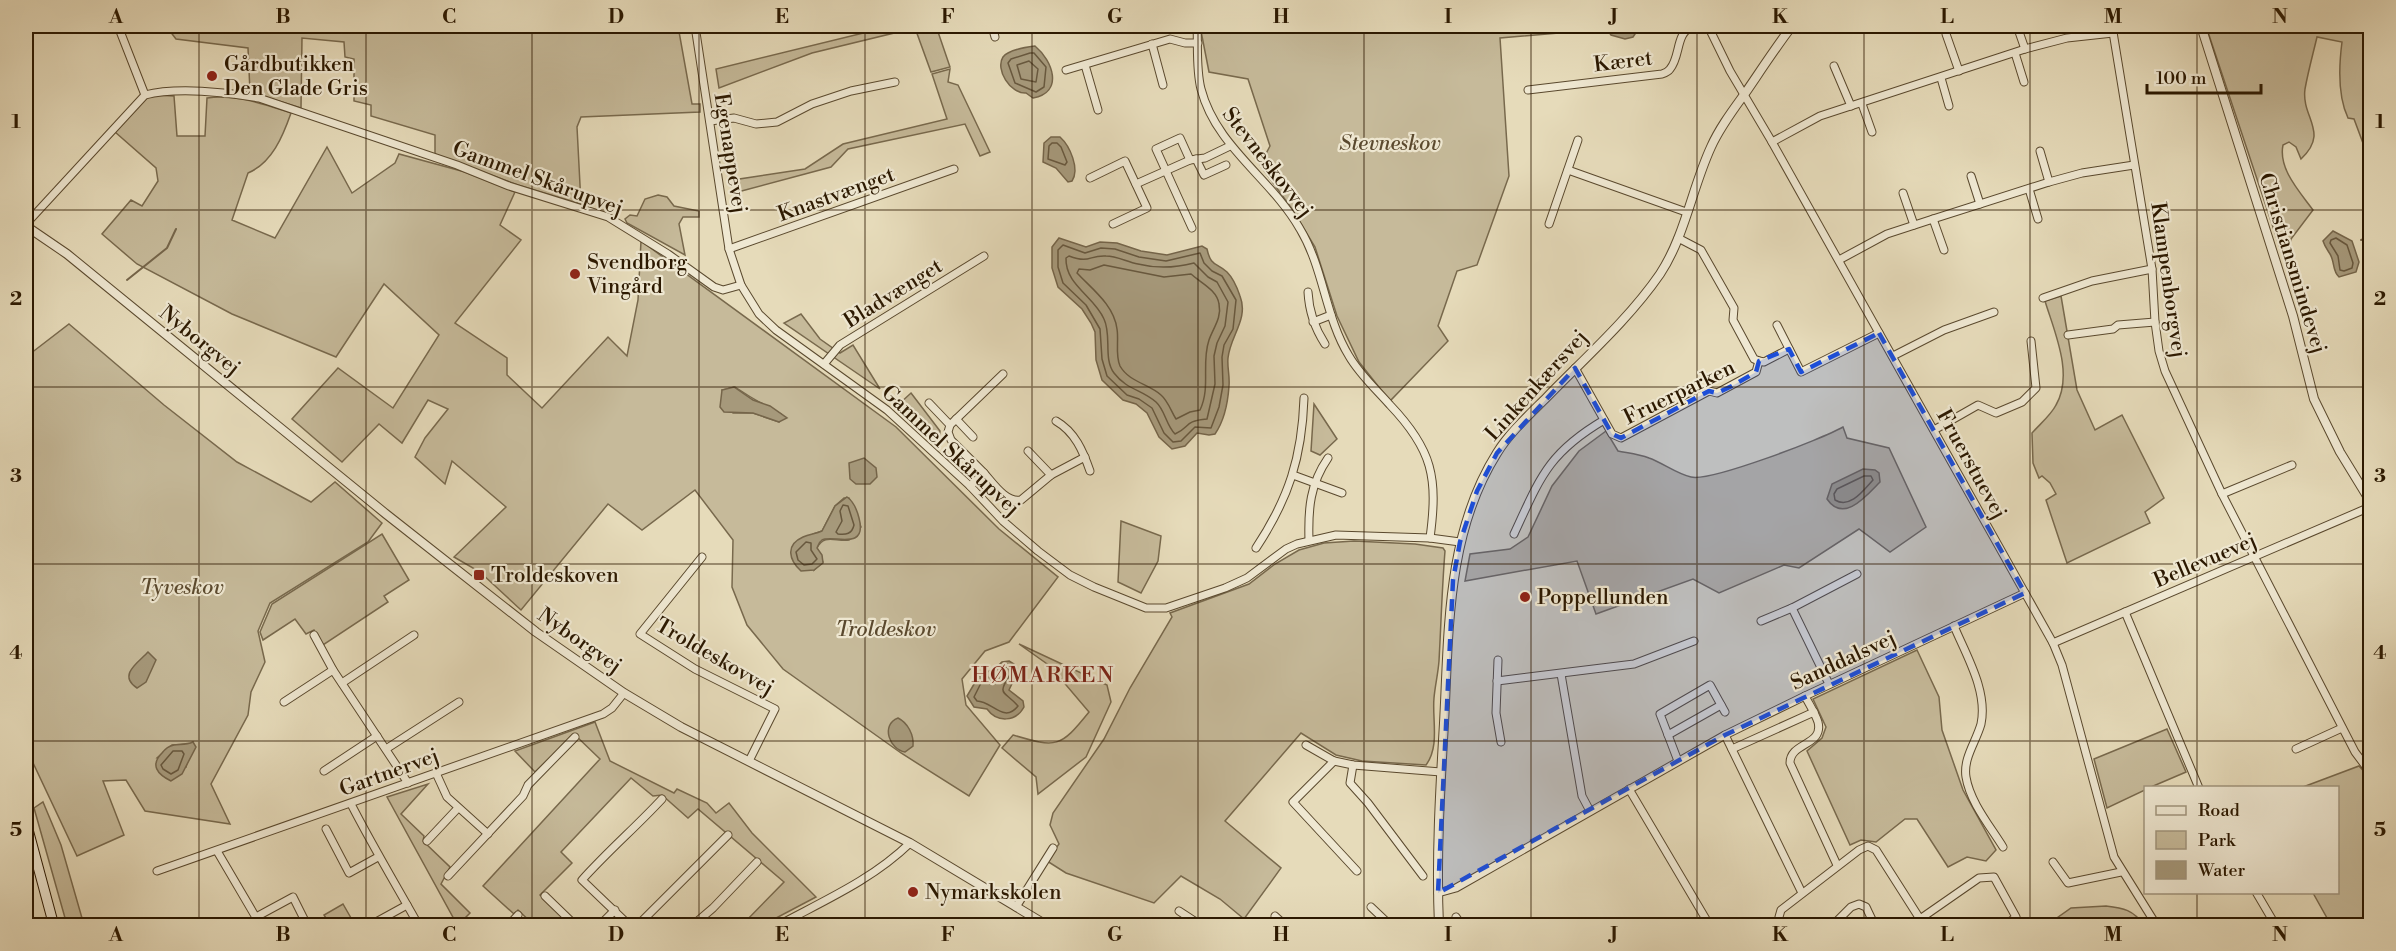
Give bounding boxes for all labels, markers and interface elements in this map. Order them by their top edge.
text: A [108,5,124,30]
text: B [275,5,291,30]
text: C [442,5,456,30]
text: D [608,5,624,30]
text: E [775,5,789,30]
text: F [941,5,955,30]
text: G [1107,5,1123,30]
text: H [1273,5,1290,30]
text: I [1444,5,1452,30]
text: J [1607,5,1618,30]
text: K [1772,5,1789,30]
text: L [1940,5,1954,30]
text: M [2104,5,2123,30]
text: N [2272,5,2288,30]
street label: Kæret [1592,45,1655,78]
place label: Gårdbutikken Den Glade Gris [224,52,368,102]
scale bar [2147,57,2261,95]
text: 100 m [2156,67,2207,90]
marker: Gårdbutikken Den Glade Gris [205,69,219,83]
street label: Egenappevej [708,91,752,215]
street label: Stevneskovvej [1216,102,1318,223]
text: 1 [11,110,21,135]
text: 1 [2375,110,2385,135]
park label: Stevneskov [1339,131,1441,157]
street label: Gammel Skårupvej [449,136,627,222]
street label: Knastvænget [774,162,899,228]
street label: Christiansmindevej [2252,170,2332,357]
street label: Klampenborgvej [2144,201,2192,360]
place label: Svendborg Vingård [586,250,688,300]
street label: Bladvænget [839,253,948,335]
marker: Svendborg Vingård [568,267,582,281]
text: 2 [10,287,22,312]
text: 2 [2374,287,2386,312]
street label: Nyborgvej [154,300,245,381]
street label: Linkenkærsvej [1480,325,1594,447]
street label: Fruerparken [1619,354,1740,431]
street label: Gammel Skårupvej [876,380,1025,522]
street label: Fruerstuevej [1930,405,2012,524]
text: 3 [10,464,22,489]
text: 3 [2374,464,2386,489]
street label: Bellevuevej [2149,528,2261,595]
place label: Troldeskoven [491,563,619,589]
marker: Troldeskoven [472,568,486,582]
park label: Tyveskov [140,575,224,601]
place label: Poppellunden [1537,585,1669,611]
marker: Poppellunden [1518,590,1532,604]
street label: Nyborgvej [532,602,627,679]
street label: Troldeskovvej [651,612,778,701]
park label: Troldeskov [836,617,937,643]
street label: Sanddalsvej [1787,625,1900,697]
text: 4 [9,641,23,666]
text: 4 [2373,641,2387,666]
district label: HØMARKEN [971,662,1115,689]
street label: Gartnervej [336,743,443,803]
legend [2144,786,2339,894]
text: Road [2198,799,2241,822]
text: 5 [10,818,22,843]
text: 5 [2374,818,2386,843]
text: Park [2198,829,2237,852]
text: Water [2197,859,2246,882]
place label: Nymarkskolen [925,880,1062,906]
marker: Nymarkskolen [906,885,920,899]
text: A [108,923,124,948]
text: B [275,923,291,948]
text: C [442,923,456,948]
text: D [608,923,624,948]
text: E [775,923,789,948]
text: F [941,923,955,948]
text: G [1107,923,1123,948]
text: H [1273,923,1290,948]
text: I [1444,923,1452,948]
text: J [1607,923,1618,948]
text: K [1772,923,1789,948]
text: L [1940,923,1954,948]
text: M [2104,923,2123,948]
text: N [2272,923,2288,948]

